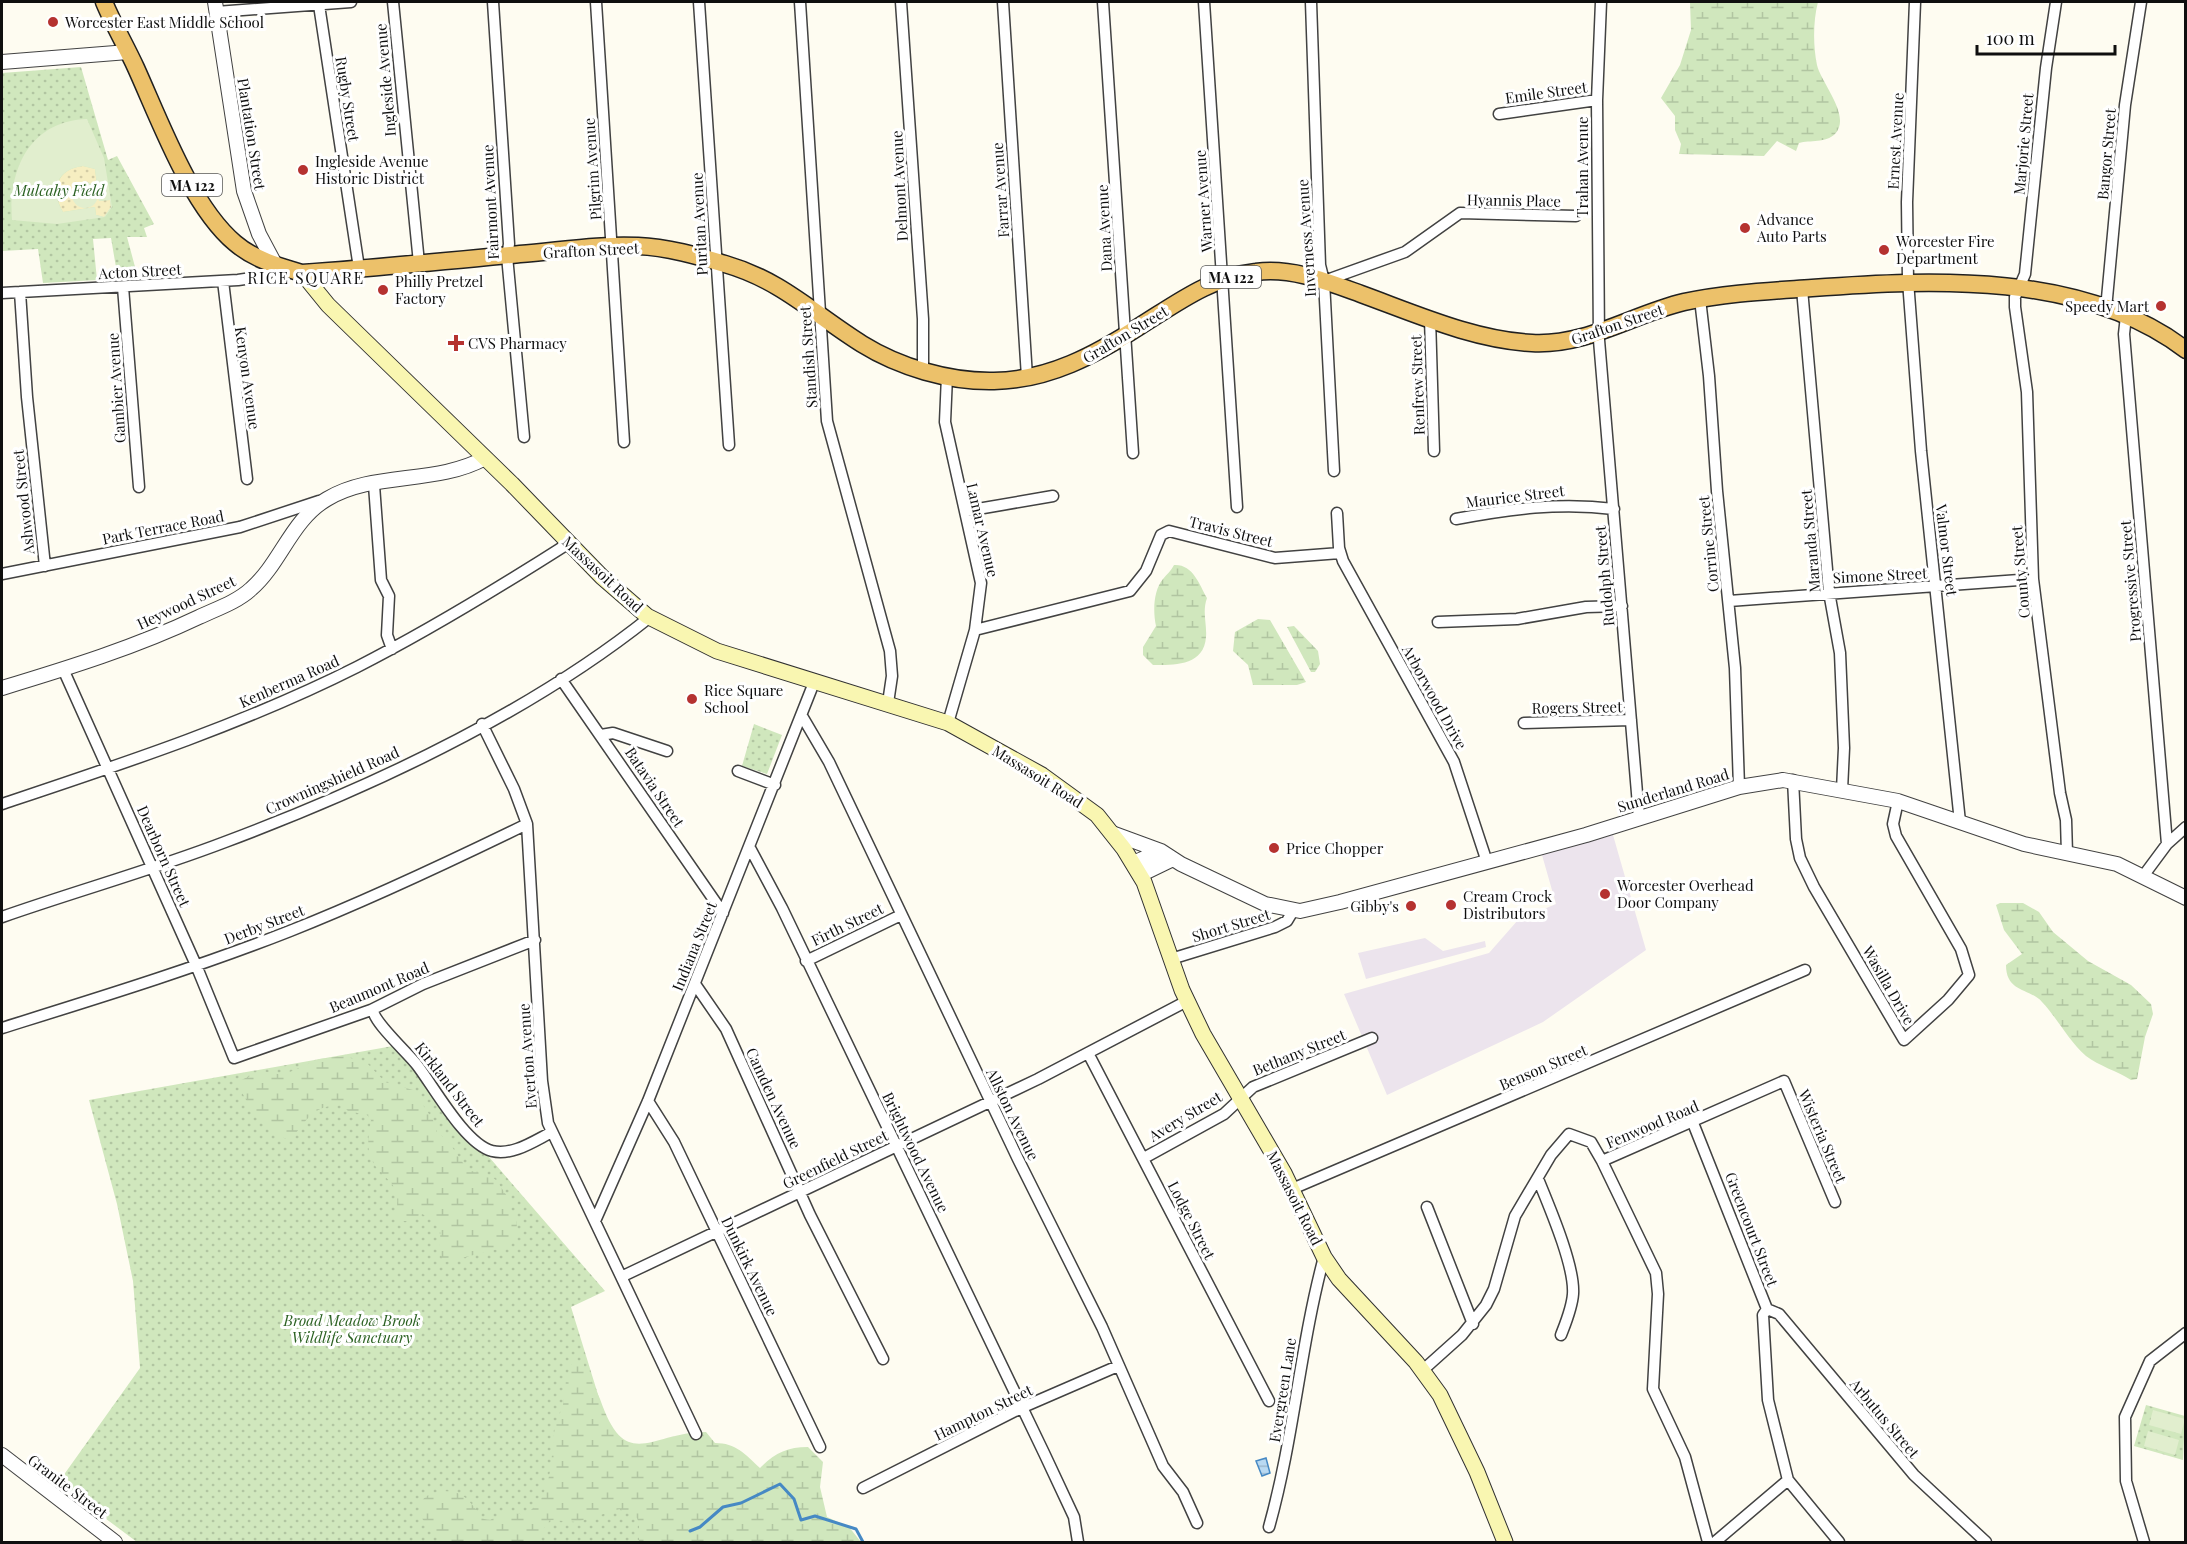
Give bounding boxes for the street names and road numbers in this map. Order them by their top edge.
street label: Ingleside Avenue [370,23,400,137]
street label: Rugby Street [331,55,365,144]
street label: Emile Street [1504,76,1589,108]
street label: Plantation Street [233,77,271,192]
street label: Ernest Avenue [1882,92,1908,190]
street label: Marjorie Street [2009,92,2037,196]
street label: Bangor Street [2092,107,2120,201]
street label: Trahan Avenue [1572,116,1592,218]
street label: Pilgrim Avenue [578,117,606,221]
street label: Delmont Avenue [886,130,912,242]
street label: Farrar Avenue [987,142,1013,238]
street label: Fairmont Avenue [477,144,503,260]
street label: Warner Avenue [1189,149,1217,254]
street label: Puritan Avenue [686,172,712,276]
road number: MA 122 [162,174,222,196]
street label: Inverness Avenue [1292,178,1320,298]
street label: Dana Avenue [1092,184,1116,272]
street label: Hyannis Place [1467,189,1561,211]
street label: Grafton Street [542,237,640,263]
street label: Acton Street [97,259,183,283]
road number: MA 122 [1201,266,1261,288]
street label: Grafton Street [1568,299,1666,349]
street label: Grafton Street [1079,300,1172,367]
street label: Standish Street [794,305,822,409]
street label: Kenyon Avenue [231,325,265,431]
street label: Gambier Avenue [102,332,130,444]
street label: Renfrew Street [1405,334,1429,435]
street label: Ashwood Street [7,448,39,556]
street label: Maurice Street [1465,480,1566,512]
street label: Lamar Avenue [962,481,1004,579]
street label: Maranda Street [1795,488,1824,593]
street label: Corrine Street [1693,494,1723,593]
street label: Valmor Street [1931,502,1963,598]
street label: Park Terrace Road [100,505,226,549]
street label: Travis Street [1187,511,1276,551]
street label: Progressive Street [2115,519,2145,643]
street label: Rudolph Street [1590,524,1618,627]
street label: County Street [2006,524,2034,619]
street label: Massasoit Road [558,531,648,617]
street label: Simone Street [1832,563,1928,587]
street label: Heywood Street [133,570,239,634]
street label: Arborwood Drive [1398,640,1472,753]
street label: Kenberma Road [236,650,342,712]
street label: Rogers Street [1531,696,1623,718]
street label: Massasoit Road [989,740,1087,812]
street label: Crowningshield Road [262,741,402,819]
street label: Batavia Street [621,743,690,832]
street label: Sunderland Road [1615,763,1732,816]
street label: Dearborn Street [133,802,195,910]
street label: Indiana Street [667,898,721,994]
street label: Firth Street [808,898,887,950]
street label: Derby Street [221,899,308,948]
street label: Short Street [1189,903,1273,946]
street label: Wasilla Drive [1858,941,1920,1028]
street label: Beaumont Road [326,957,432,1017]
street label: Everton Avenue [513,1003,541,1109]
street label: Bethany Street [1250,1024,1349,1080]
street label: Kirkland Street [411,1038,490,1131]
street label: Benson Street [1496,1039,1591,1095]
street label: Camden Avenue [742,1044,806,1152]
street label: Allston Avenue [982,1064,1044,1163]
street label: Wisteria Street [1794,1085,1852,1186]
street label: Avery Street [1144,1086,1226,1146]
street label: Brightwood Avenue [878,1088,954,1216]
street label: Fenwood Road [1603,1095,1702,1153]
street label: Greenfield Street [779,1125,892,1193]
street label: Massasoit Road [1263,1147,1328,1249]
street label: Greencourt Street [1721,1169,1783,1290]
street label: Lodge Street [1164,1178,1221,1263]
street label: Dunkirk Avenue [717,1213,783,1319]
street label: Evergreen Lane [1264,1336,1300,1444]
street label: Arbutus Street [1845,1373,1925,1462]
street label: Hampton Street [930,1379,1036,1445]
street label: Granite Street [24,1449,112,1523]

